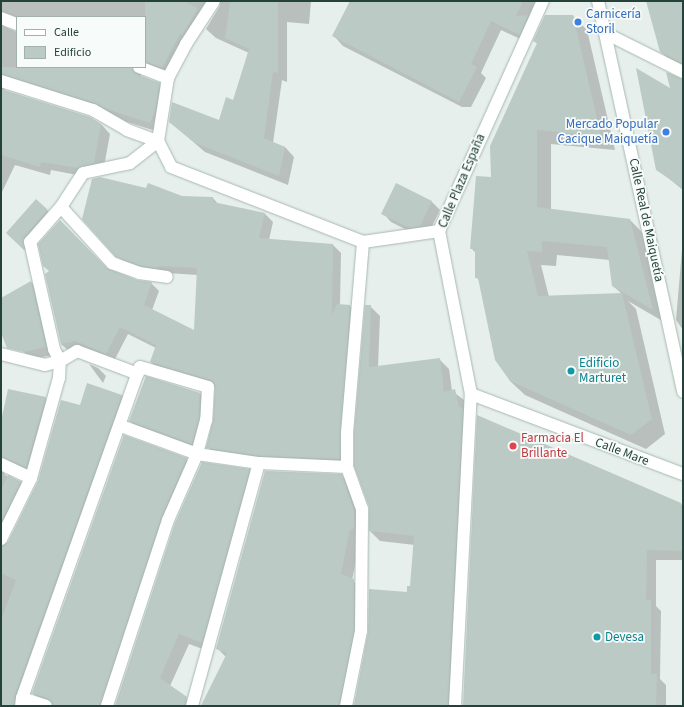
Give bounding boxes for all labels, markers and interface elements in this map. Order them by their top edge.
place label: Carnicería Storil [586,7,641,38]
legend [16,16,146,68]
marker: Carnicería Storil [573,17,583,27]
text: Calle [54,24,79,41]
text: Edificio [54,44,91,61]
place label: Mercado Popular Cacique Maiquetía [558,117,658,148]
marker: Mercado Popular Cacique Maiquetía [661,127,671,137]
street label: Calle Plaza España [435,132,489,230]
street label: Calle Real de Maiquetía [625,157,667,283]
place label: Edificio Marturet [579,356,626,387]
marker: Edificio Marturet [566,366,576,376]
place label: Farmacia El Brillante [521,431,584,462]
street label: Calle Mare [593,435,651,469]
marker: Farmacia El Brillante [508,441,518,451]
place label: Devesa [605,629,644,645]
marker: Devesa [592,632,602,642]

